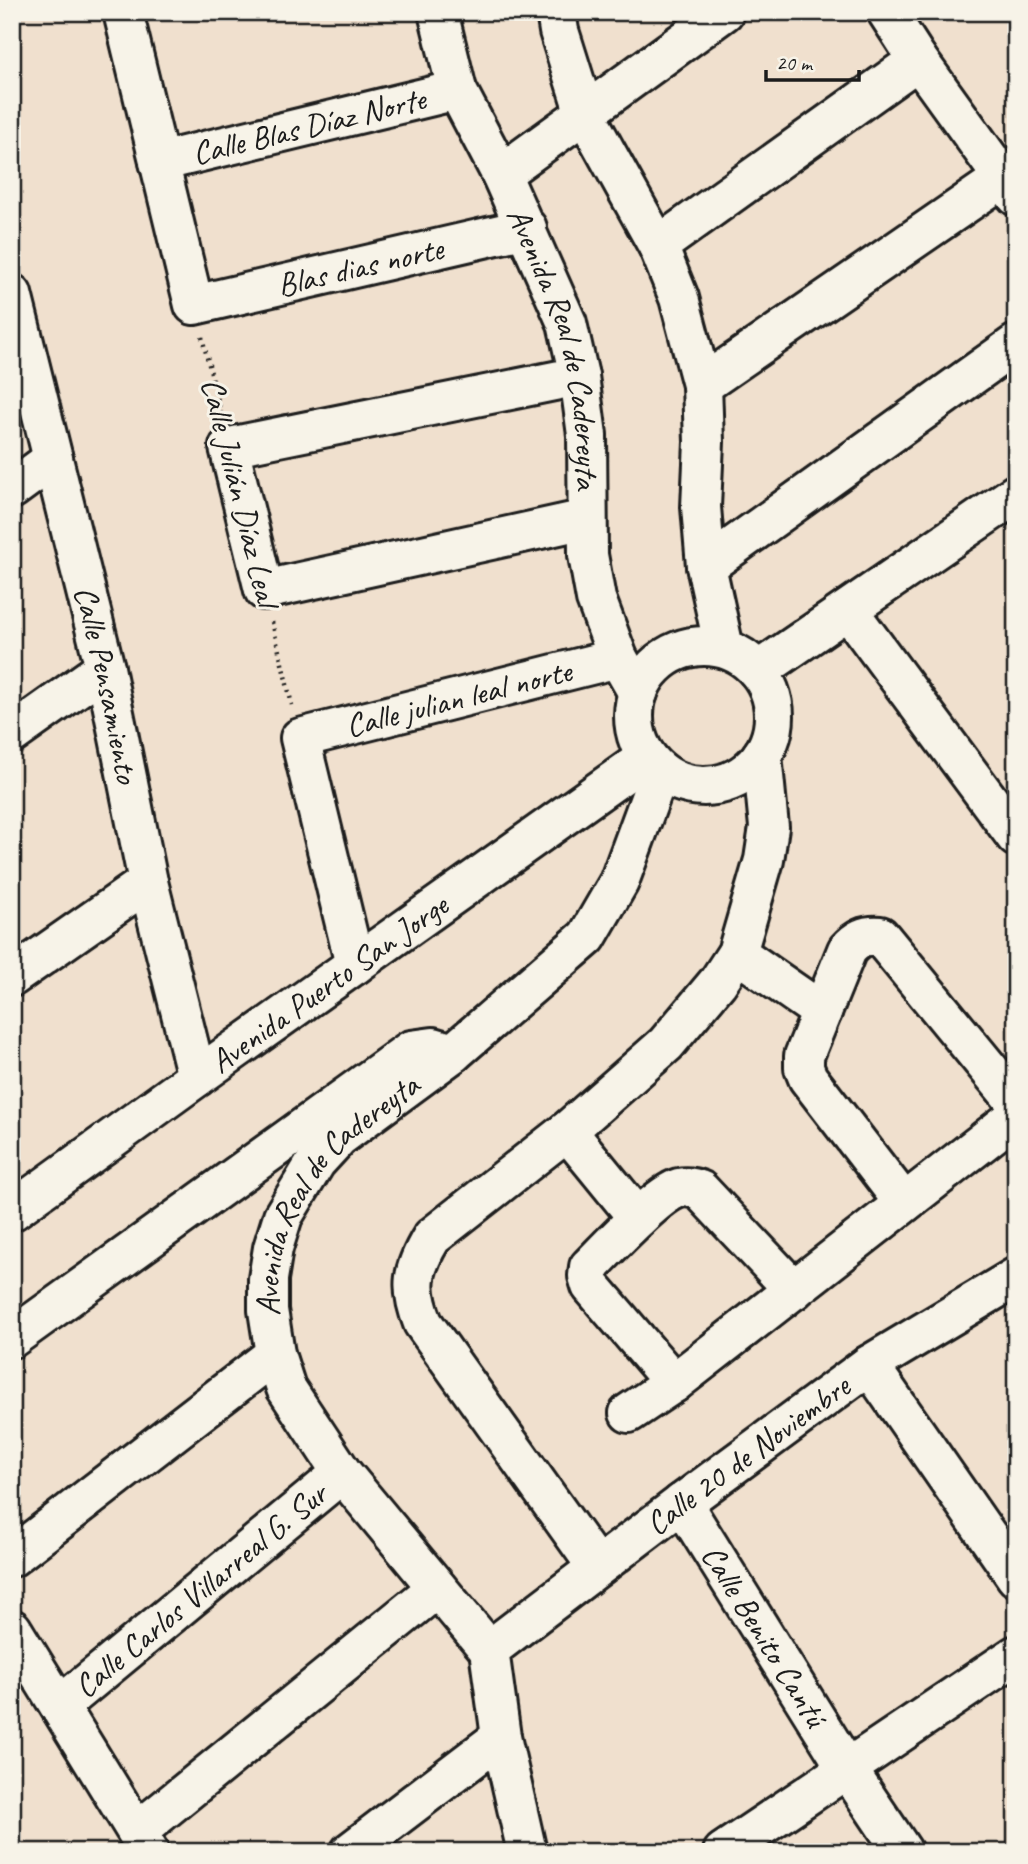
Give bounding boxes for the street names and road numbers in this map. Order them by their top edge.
street label: Calle Blas Díaz Norte [188,77,432,174]
street label: Avenida Real de Cadereyta [497,200,608,492]
street label: Blas dias norte [273,227,449,306]
street label: Calle Julián Díaz Leal [191,374,290,615]
street label: Calle Pensamiento [64,582,149,789]
street label: Calle julian leal norte [341,649,578,747]
street label: Avenida Puerto San Jorge [201,883,458,1082]
street label: Avenida Real de Cadereyta [247,1063,429,1316]
street label: Calle 20 de Noviembre [637,1364,860,1544]
street label: Calle Carlos Villarreal G. Sur [65,1471,338,1707]
street label: Calle Benito Cantú [692,1537,838,1737]

